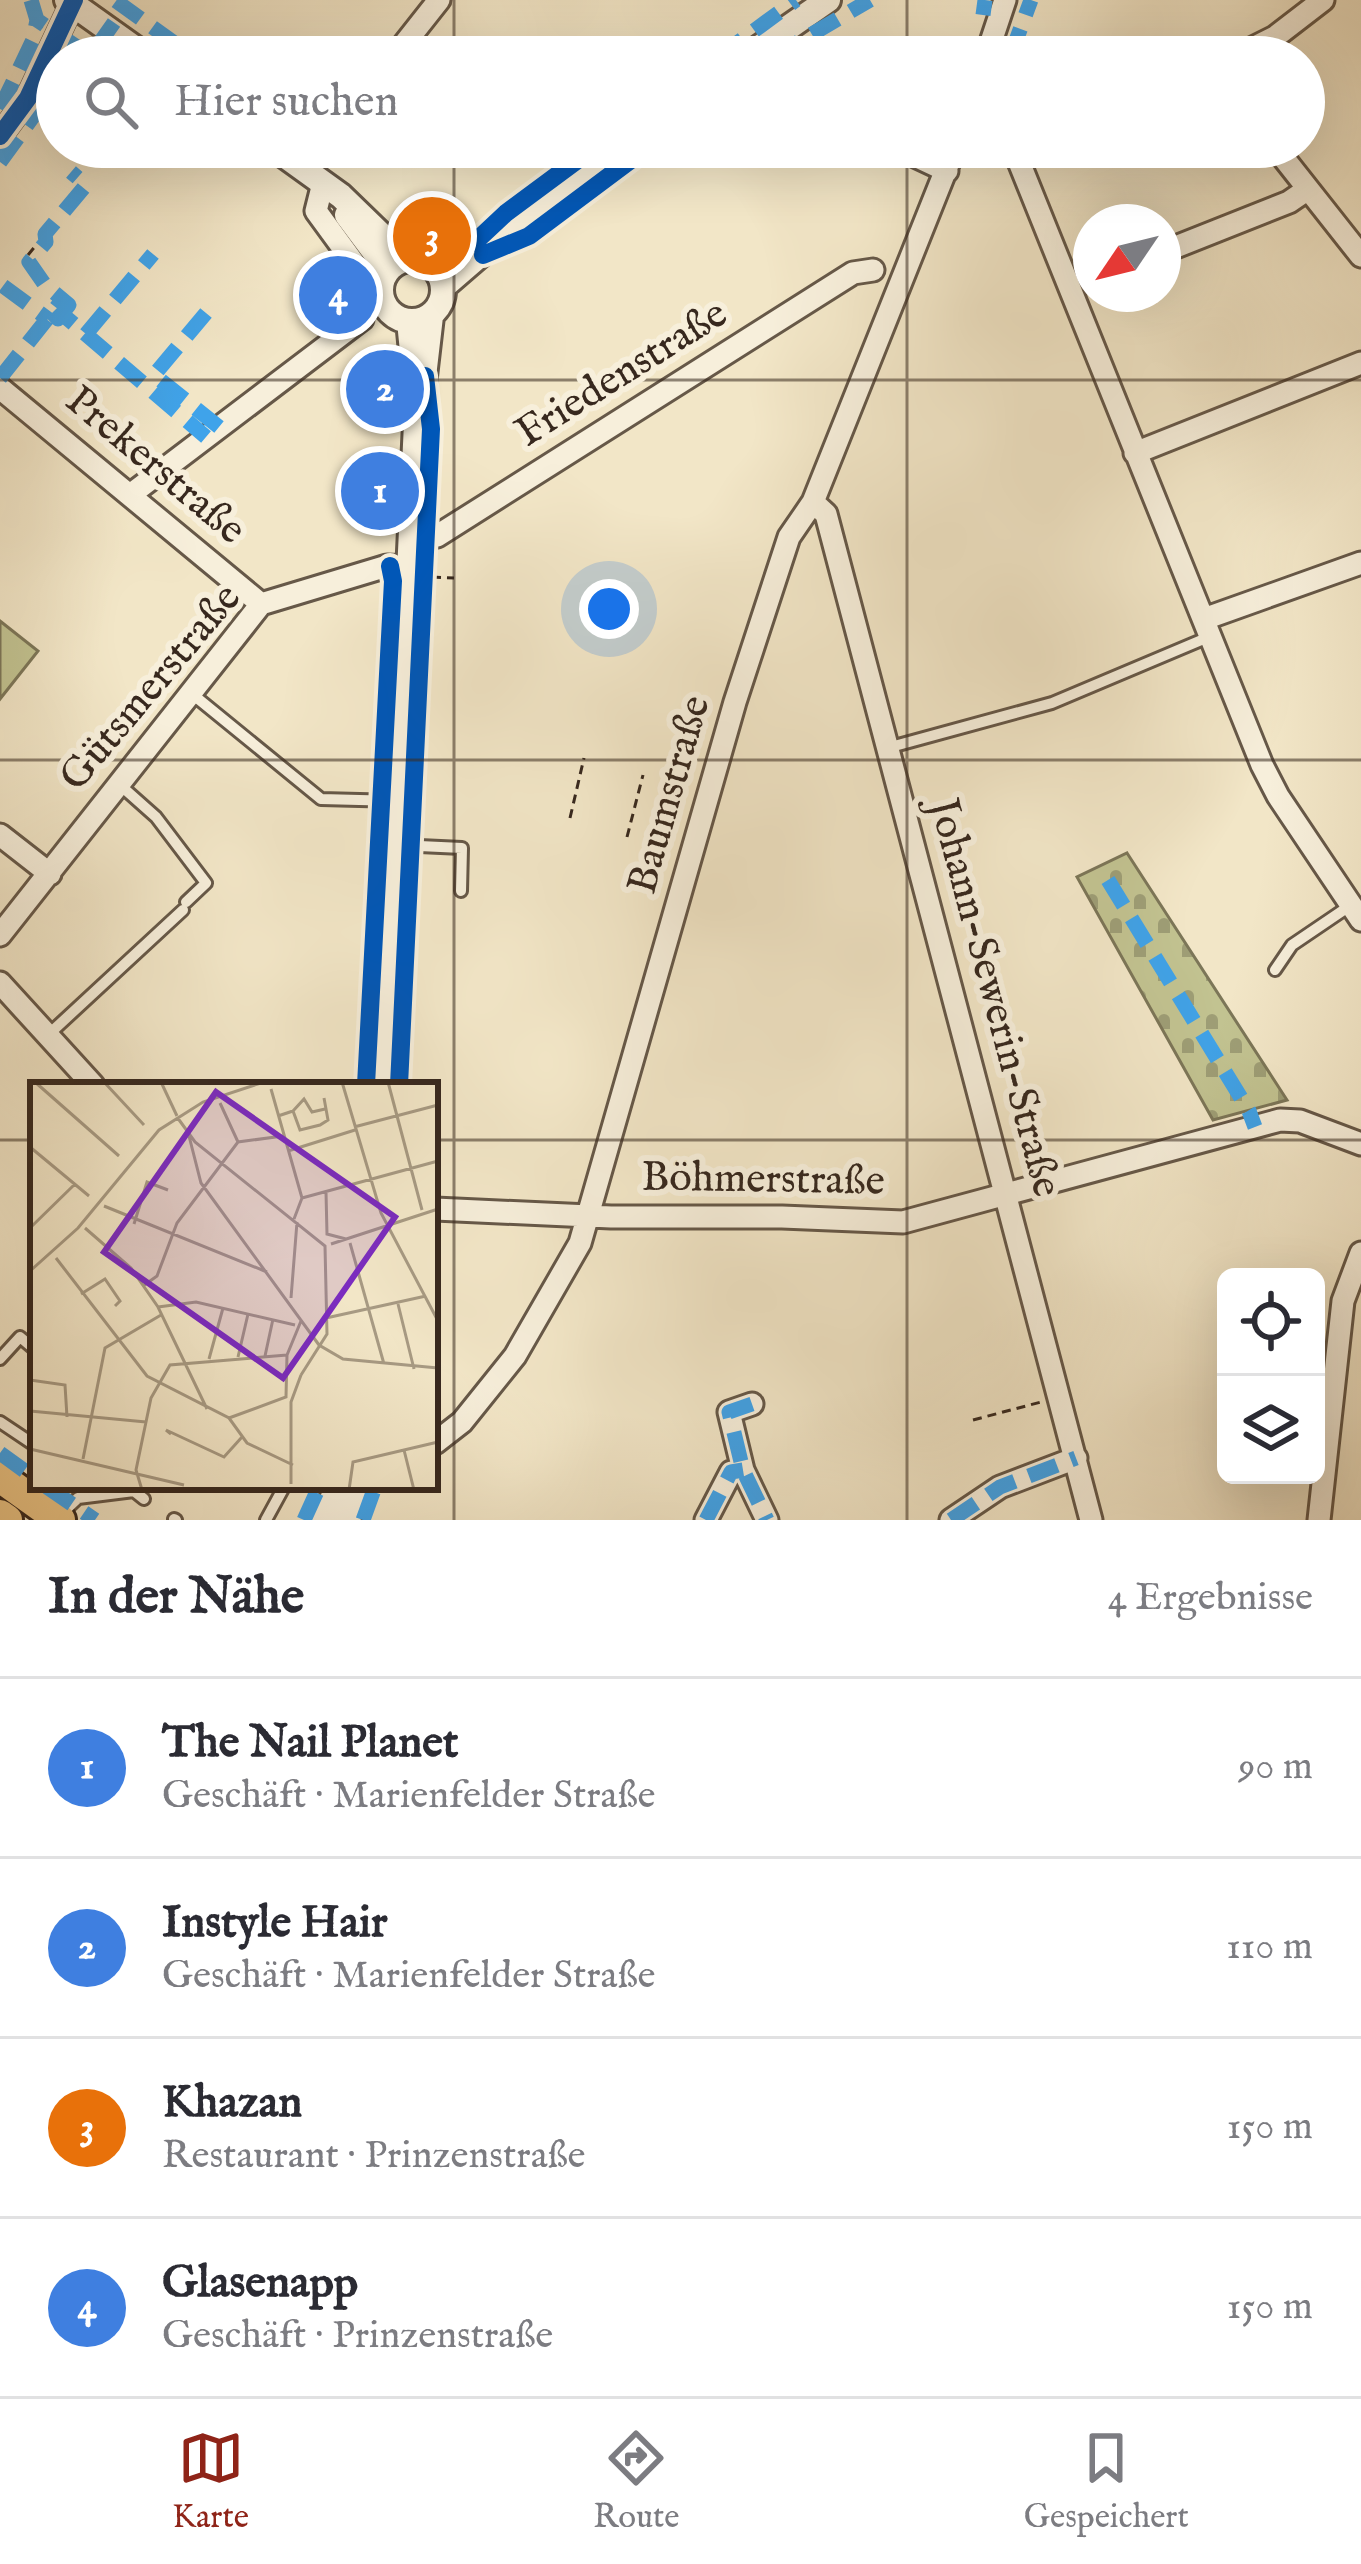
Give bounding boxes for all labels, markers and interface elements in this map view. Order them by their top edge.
search box [36,36,1325,168]
icon: search [78,69,144,135]
text: Hier suchen [174,74,398,131]
pin: 3 [393,191,471,281]
north arrow [1073,204,1181,312]
pin: 4 [299,250,377,340]
street label: Friedenstraße [506,288,738,460]
pin: 2 [346,344,424,434]
street label: Prekerstraße [54,375,256,557]
pin: 1 [341,446,419,536]
street label: Gütsmerstraße [49,573,253,803]
your location [579,579,639,639]
street label: Baumstraße [616,690,724,900]
street label: Johann-Sewerin-Straße [914,789,1073,1203]
inset map [30,1082,438,1490]
street label: Böhmerstraße [641,1151,885,1209]
map controls [1217,1268,1325,1484]
button: locate [1217,1268,1325,1376]
button: layers [1217,1376,1325,1484]
text: In der Nähe [48,1566,304,1631]
text: 4 Ergebnisse [1108,1574,1313,1623]
text: The Nail Planet [162,1715,458,1772]
text: 1 [80,1743,94,1792]
text: 90 m [1238,1743,1313,1792]
text: Geschäft · Marienfelder Straße [162,1772,655,1821]
text: Instyle Hair [162,1895,388,1952]
text: 2 [78,1923,96,1972]
text: 110 m [1226,1923,1313,1972]
text: Geschäft · Marienfelder Straße [162,1952,655,2001]
text: Khazan [162,2075,302,2132]
text: 3 [80,2103,94,2152]
text: 150 m [1227,2103,1313,2152]
text: Restaurant · Prinzenstraße [162,2132,586,2181]
text: Glasenapp [162,2255,358,2312]
text: 4 [77,2283,97,2332]
text: 150 m [1227,2283,1313,2332]
text: Geschäft · Prinzenstraße [162,2312,553,2361]
tab: Karte [172,2425,249,2539]
tab: Route [593,2425,679,2539]
tab: Gespeichert [1024,2425,1189,2539]

